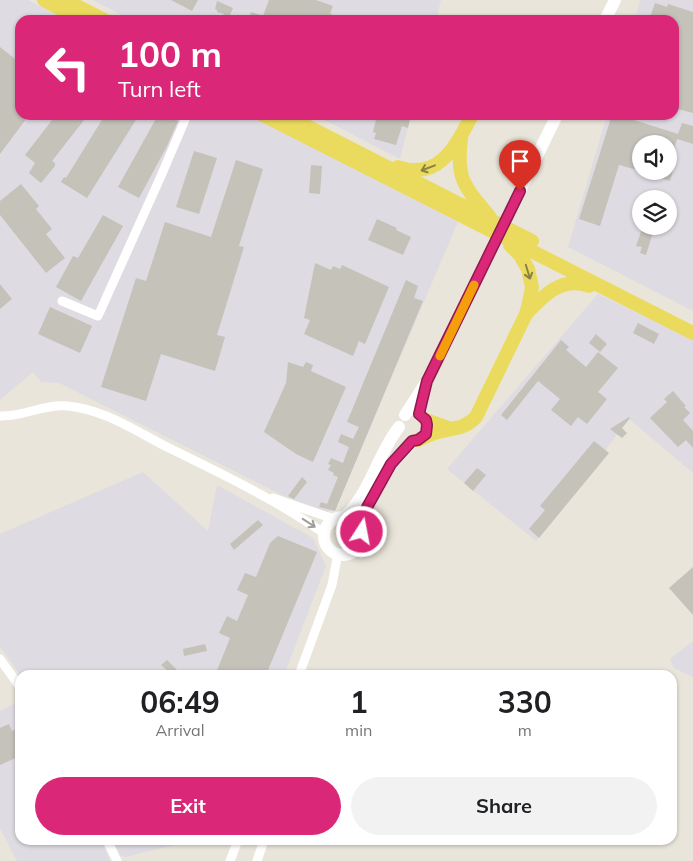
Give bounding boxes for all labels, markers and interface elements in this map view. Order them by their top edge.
text: 100 m [118,32,222,76]
icon: left [35,35,100,100]
text: Turn left [118,75,201,103]
map controls [632,135,677,235]
button: sound [632,135,677,180]
pin [499,140,541,191]
icon: arrive [506,147,534,175]
one-way arrow [421,164,436,173]
button: layers [632,190,677,235]
one-way arrow [523,264,533,280]
position arrow [335,505,387,557]
one-way arrow [302,518,316,528]
text: 06:49 [140,683,220,721]
text: 1 [350,683,368,721]
text: 330 [498,683,552,721]
text: Arrival [156,720,205,740]
text: min [345,720,372,740]
text: m [518,720,532,740]
button: Exit [35,777,341,835]
button: Share [351,777,657,835]

